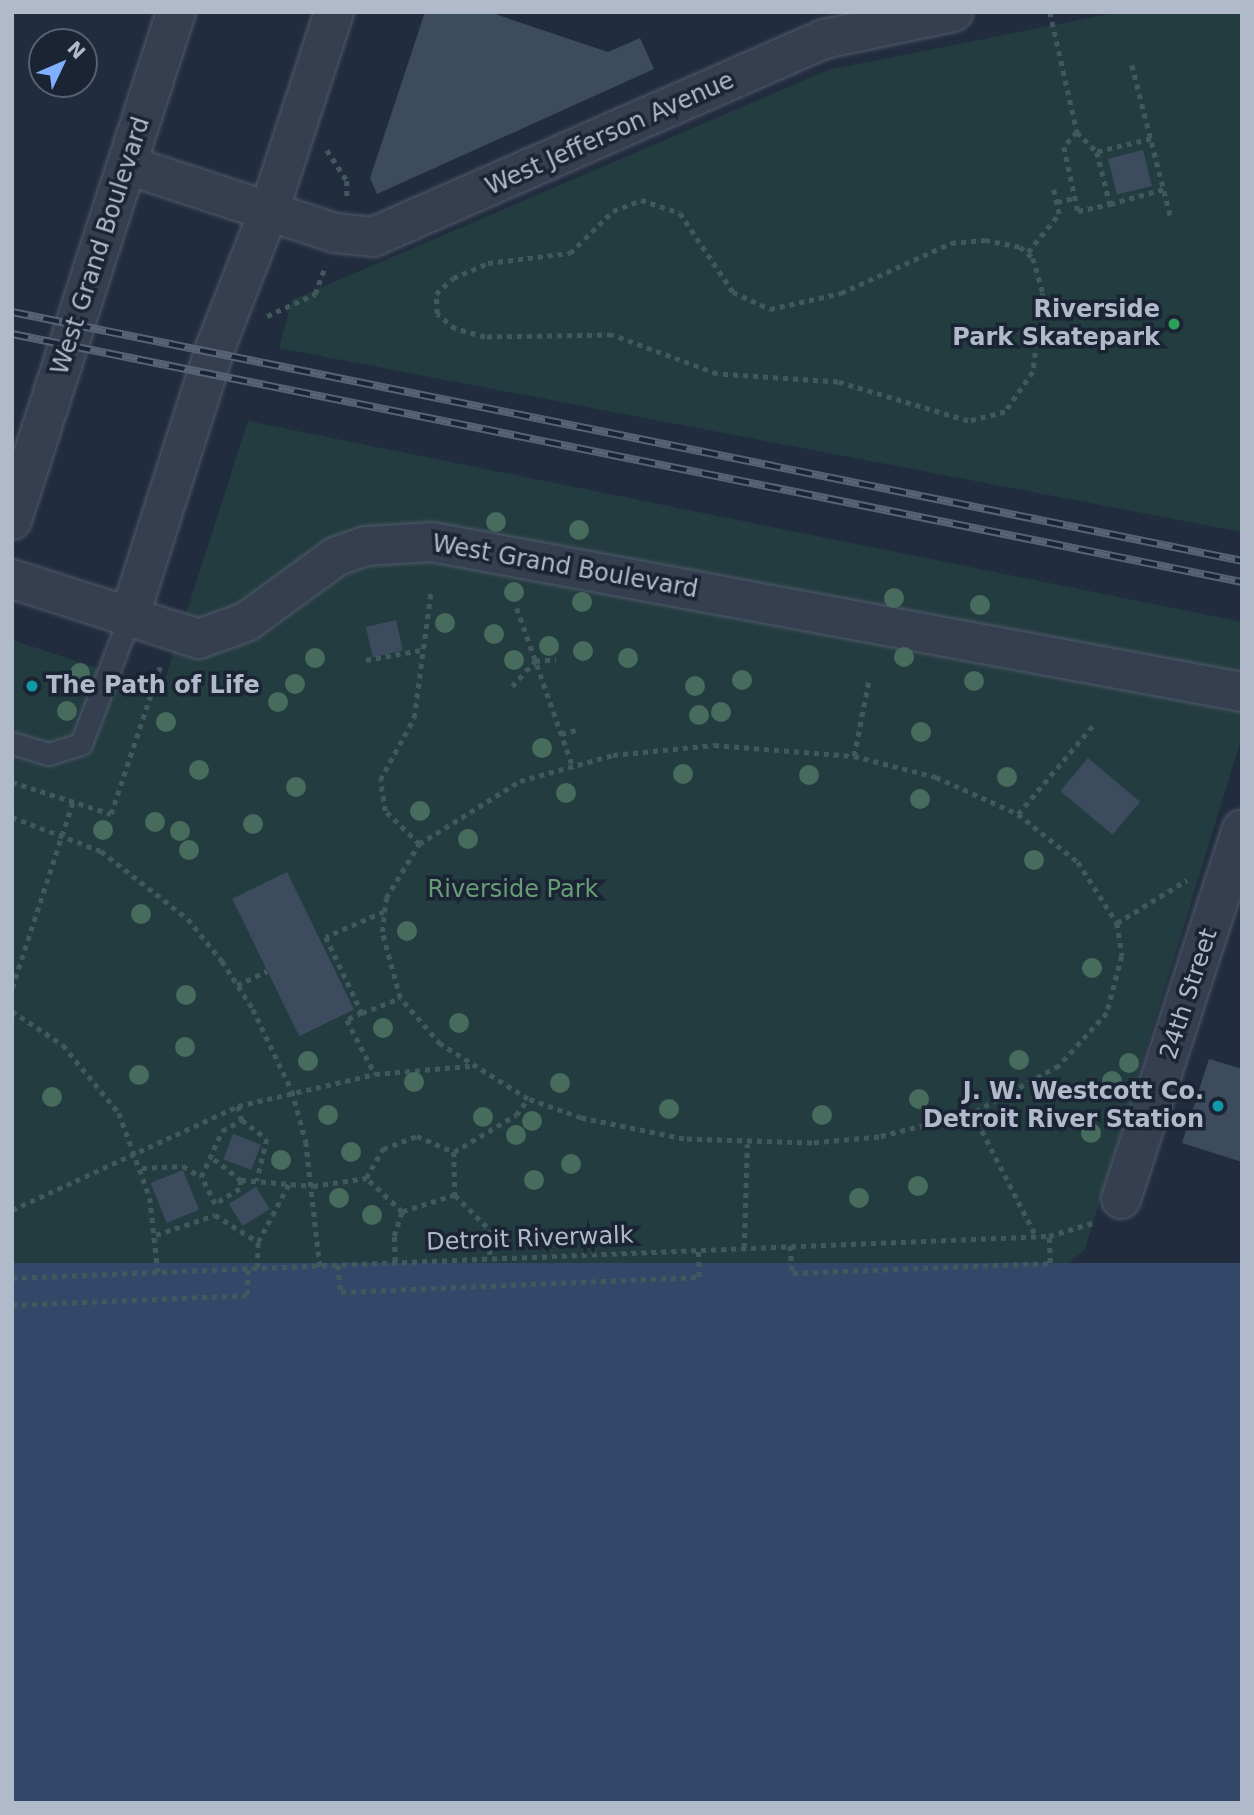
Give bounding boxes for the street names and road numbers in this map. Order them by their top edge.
street label: West Jefferson Avenue [481,66,739,202]
street label: West Grand Boulevard [46,114,156,378]
street label: West Grand Boulevard [430,529,700,605]
street label: 24th Street [1154,925,1224,1063]
street label: Detroit Riverwalk [426,1221,634,1257]

